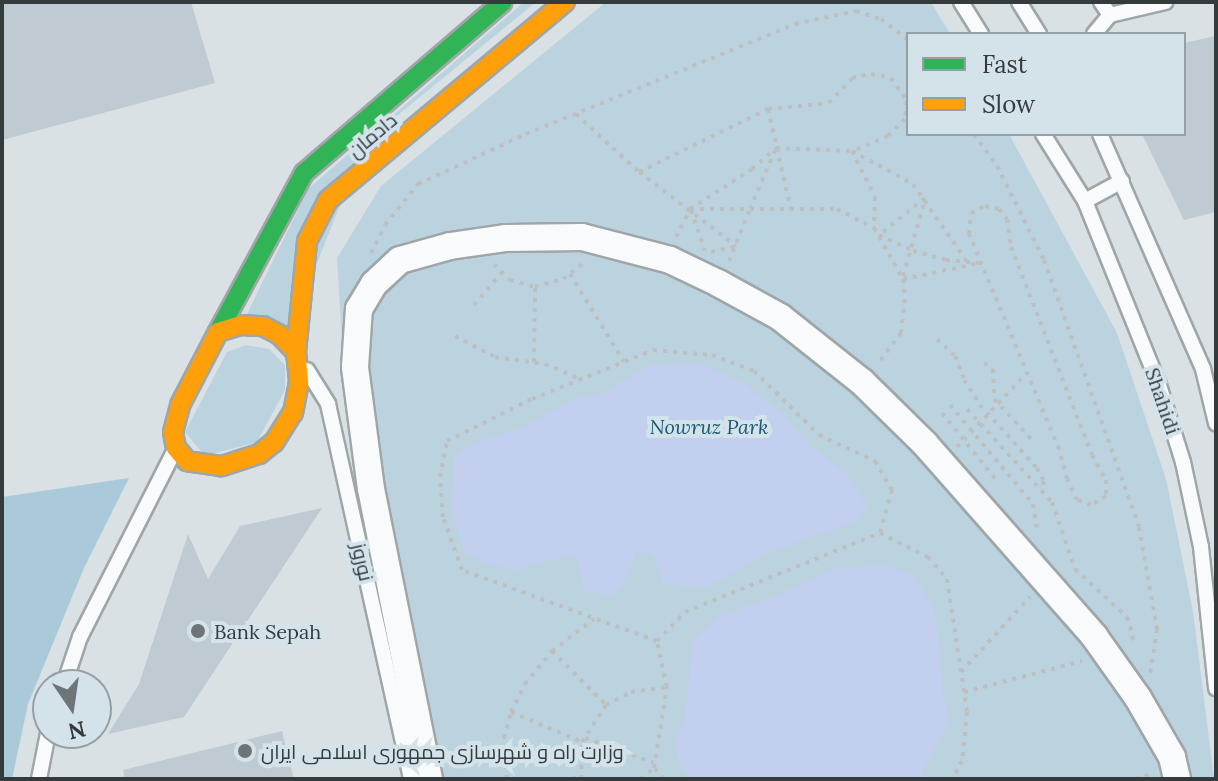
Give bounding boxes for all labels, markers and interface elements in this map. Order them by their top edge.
legend [906,32,1186,136]
text: Fast [982,49,1027,80]
text: Slow [982,89,1035,120]
street label: دادمان [343,108,401,162]
street label: Shahidi [1140,365,1186,437]
park label: Nowruz Park [650,414,768,438]
street label: نوروز [347,541,379,583]
place label: Bank Sepah [214,619,321,643]
marker: Bank Sepah [189,622,207,640]
north arrow [32,669,112,749]
text: N [66,715,88,746]
place label: وزارت راه و شهرسازی جمهوری اسلامی ایران [261,739,624,763]
marker: وزارت راه و شهرسازی جمهوری اسلامی ایران [236,742,254,760]

